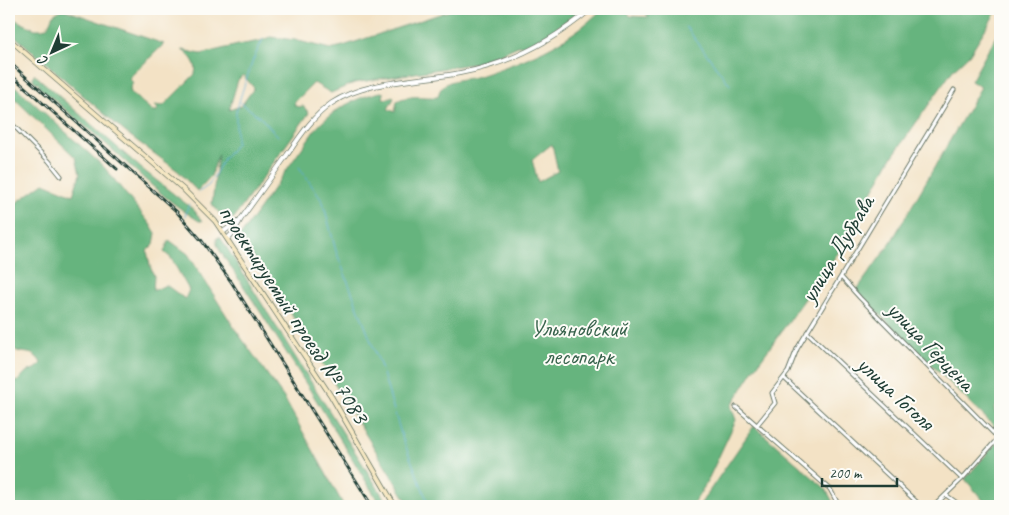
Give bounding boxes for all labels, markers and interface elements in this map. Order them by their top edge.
north arrow [28,28,78,78]
text: С [33,51,52,69]
street label: улица Дубрава [792,188,882,310]
street label: проектируемый проезд № 7083 [212,199,377,431]
street label: улица Герцена [879,293,983,399]
park label: Ульяновский лесопарк [531,313,629,371]
street label: улица Гоголя [849,348,943,438]
scale bar [822,455,896,487]
text: 200 m [829,464,863,483]

